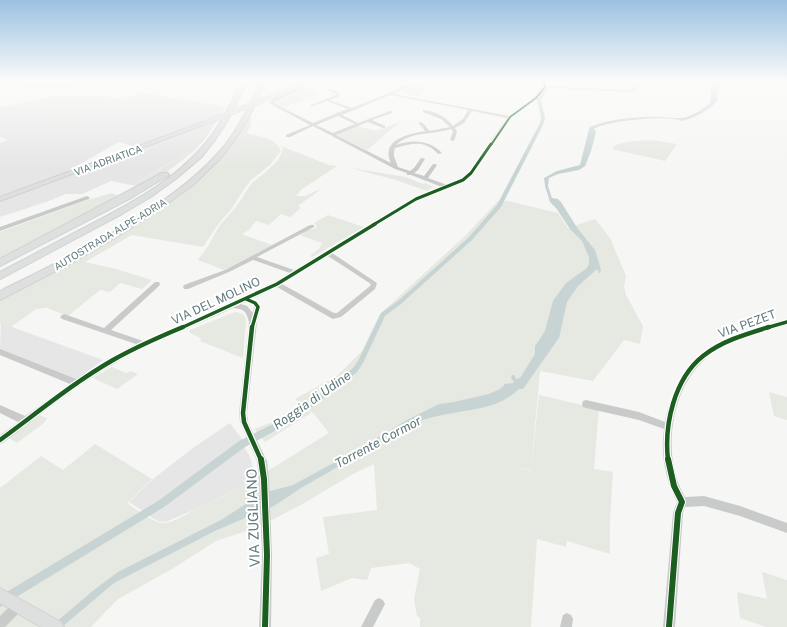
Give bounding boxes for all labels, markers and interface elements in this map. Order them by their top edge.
street label: VIA ADRIATICA [72,142,144,178]
street label: AUTOSTRADA ALPE-ADRIA [52,196,168,272]
street label: VIA DEL MOLINO [169,274,263,328]
street label: VIA PEZET [716,307,778,341]
water label: Roggia di Udine [270,368,354,432]
water label: Torrente Cormor [332,413,424,471]
street label: VIA ZUGLIANO [243,468,263,568]

